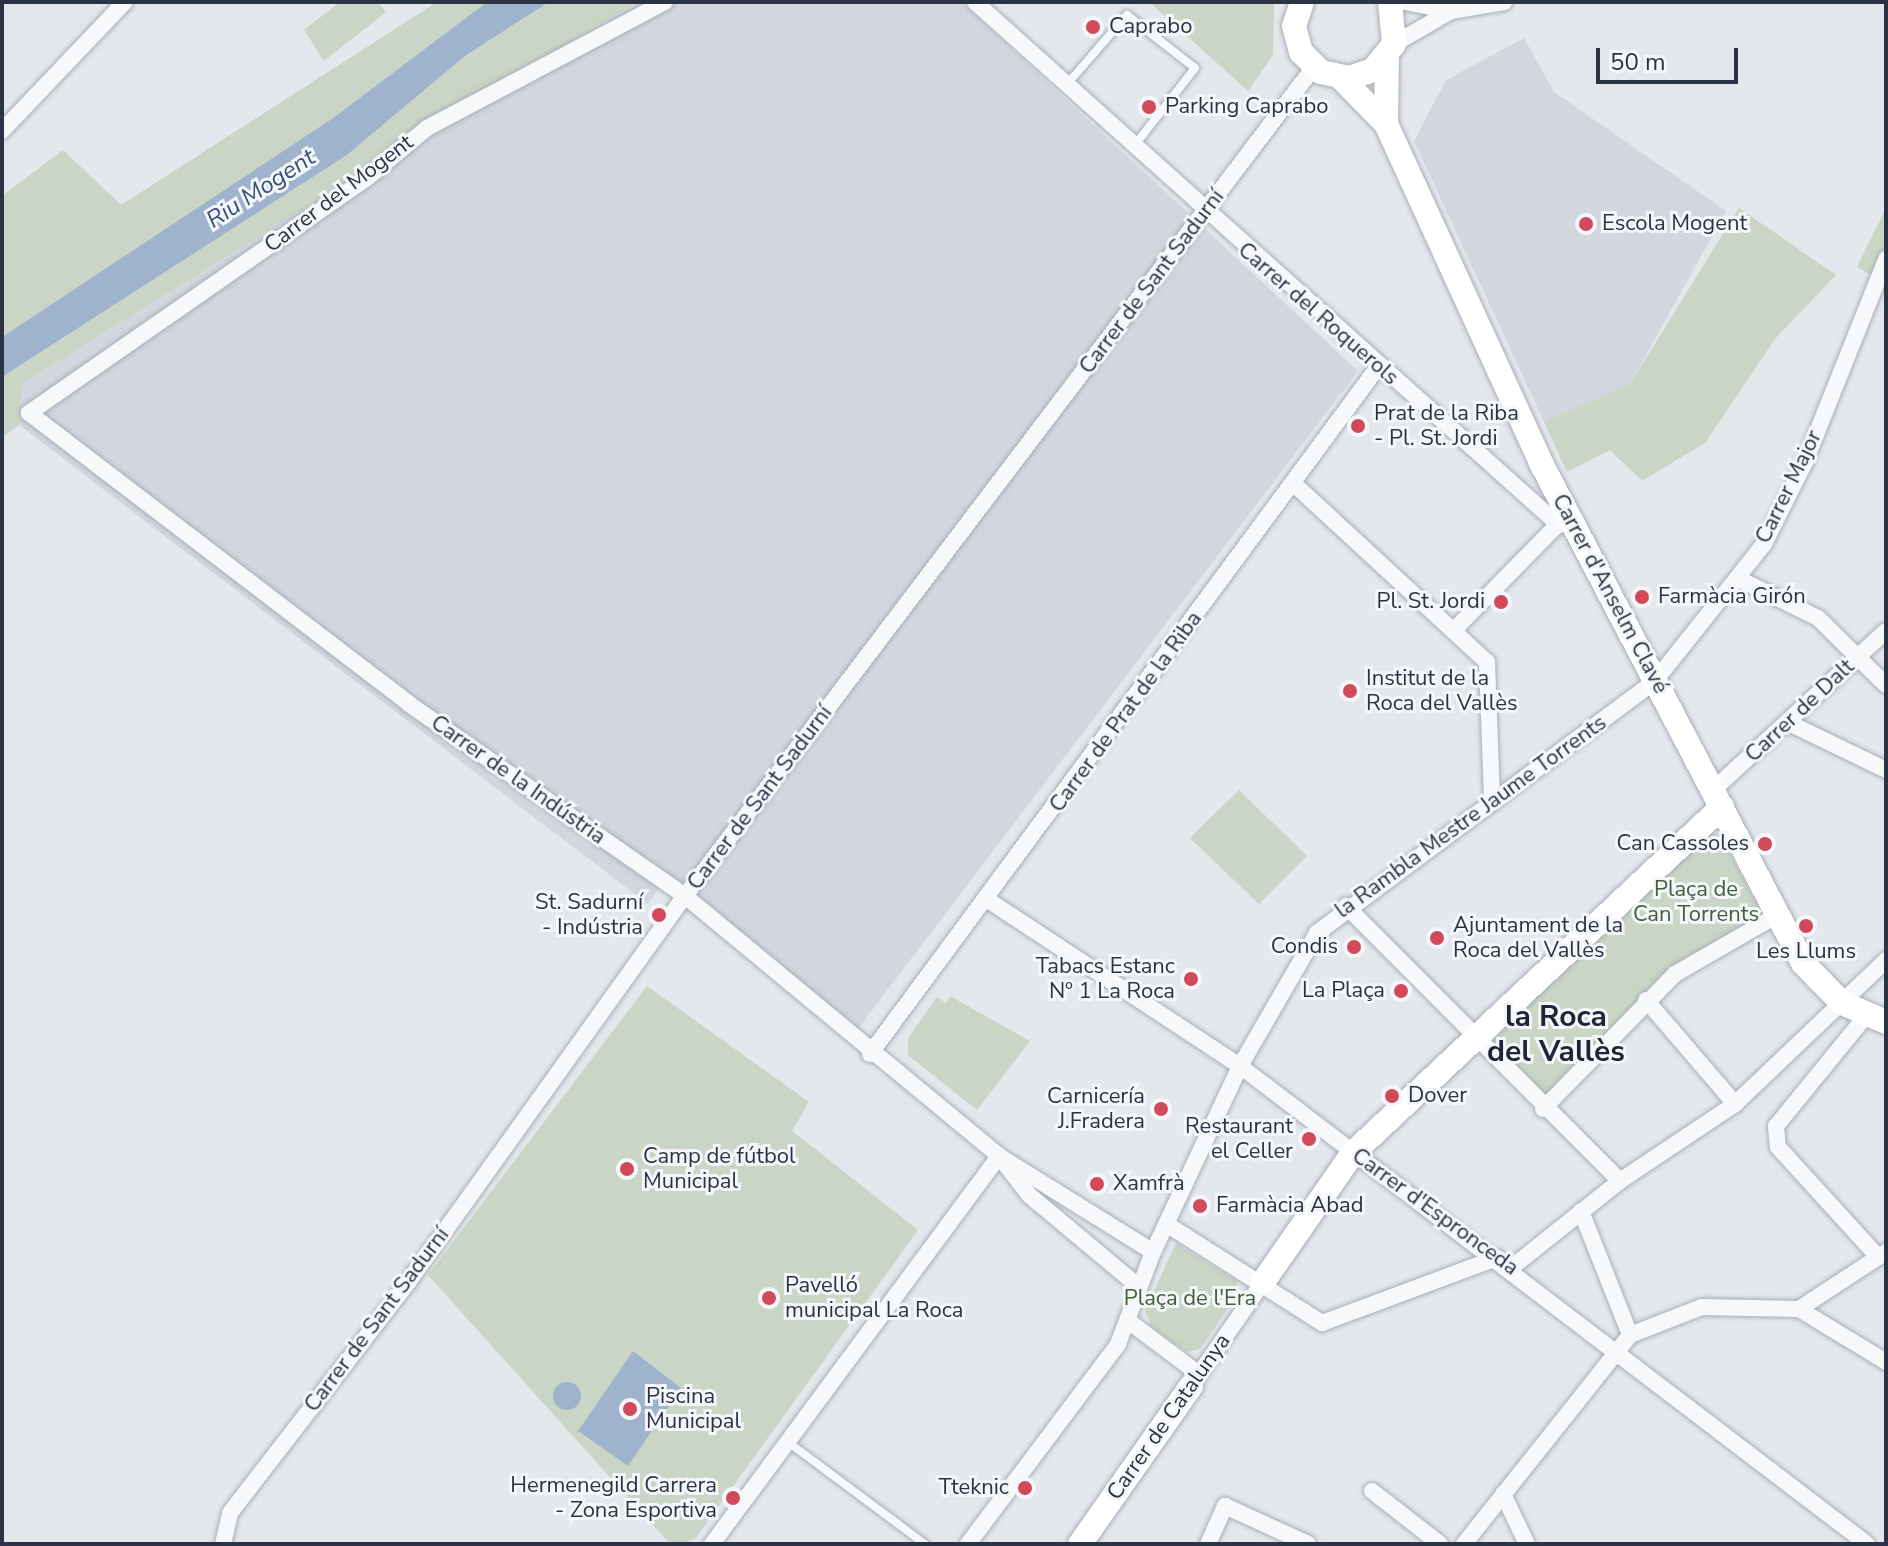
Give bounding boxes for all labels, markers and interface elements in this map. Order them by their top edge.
place label: Caprabo [1109,14,1192,40]
marker: Caprabo [1084,18,1102,36]
scale bar [1600,32,1742,82]
text: 50 m [1610,46,1666,78]
place label: Parking Caprabo [1165,94,1328,120]
marker: Parking Caprabo [1140,98,1158,116]
street label: Carrer del Mogent [259,129,419,259]
water label: Riu Mogent [201,143,321,235]
street label: Carrer de Sant Sadurní [1074,185,1230,379]
place label: Escola Mogent [1602,211,1747,237]
marker: Escola Mogent [1577,215,1595,233]
street label: Carrer del Roquerols [1232,237,1404,391]
place label: Prat de la Riba - Pl. St. Jordi [1374,400,1519,452]
marker: Prat de la Riba - Pl. St. Jordi [1349,417,1367,435]
street label: Carrer Major [1750,426,1828,548]
street label: Carrer d'Anselm Clavé [1546,490,1674,698]
place label: Farmàcia Girón [1658,584,1806,610]
marker: Farmàcia Girón [1633,588,1651,606]
place label: Pl. St. Jordi [1376,589,1485,615]
marker: Pl. St. Jordi [1492,593,1510,611]
street label: Carrer de Prat de la Riba [1044,606,1208,818]
street label: Carrer de Dalt [1740,654,1860,768]
place label: Institut de la Roca del Vallès [1366,665,1518,716]
marker: Institut de la Roca del Vallès [1341,682,1359,700]
street label: Carrer de Sant Sadurní [682,701,838,895]
street label: Carrer de la Indústria [426,710,610,850]
street label: la Rambla Mestre Jaume Torrents [1330,710,1612,924]
place label: Can Cassoles [1617,831,1749,857]
marker: Can Cassoles [1756,835,1774,853]
park label: Plaça de Can Torrents [1633,876,1759,928]
place label: St. Sadurní - Indústria [535,889,643,940]
marker: St. Sadurní - Indústria [650,906,668,924]
place label: Ajuntament de la Roca del Vallès [1453,912,1623,964]
marker: Les Llums [1797,917,1815,935]
marker: Ajuntament de la Roca del Vallès [1428,929,1446,947]
place label: Condis [1271,934,1338,960]
marker: Condis [1345,938,1363,956]
place label: Les Llums [1756,939,1856,965]
place label: Tabacs Estanc Nº 1 La Roca [1036,953,1175,1004]
marker: Tabacs Estanc Nº 1 La Roca [1182,970,1200,988]
place label: La Plaça [1302,978,1385,1004]
marker: La Plaça [1392,982,1410,1000]
district label: la Roca del Vallès [1487,999,1625,1070]
place label: Carnicería J.Fradera [1047,1083,1145,1134]
place label: Dover [1408,1083,1467,1109]
marker: Dover [1383,1087,1401,1105]
marker: Carnicería J.Fradera [1152,1100,1170,1118]
place label: Restaurant el Celler [1185,1113,1293,1164]
marker: Restaurant el Celler [1300,1130,1318,1148]
place label: Camp de fútbol Municipal [643,1143,796,1194]
street label: Carrer d'Espronceda [1347,1143,1523,1281]
marker: Camp de fútbol Municipal [618,1160,636,1178]
place label: Xamfrà [1113,1171,1185,1197]
marker: Xamfrà [1088,1175,1106,1193]
place label: Farmàcia Abad [1216,1193,1364,1219]
marker: Farmàcia Abad [1191,1197,1209,1215]
street label: Carrer de Sant Sadurní [299,1223,455,1417]
place label: Pavelló municipal La Roca [785,1272,963,1324]
park label: Plaça de l'Era [1124,1286,1256,1312]
marker: Pavelló municipal La Roca [760,1289,778,1307]
street label: Carrer de Catalunya [1102,1329,1236,1505]
place label: Piscina Municipal [646,1383,741,1434]
marker: Piscina Municipal [621,1400,639,1418]
place label: Hermenegild Carrera - Zona Esportiva [510,1472,717,1524]
place label: Tteknic [938,1475,1009,1501]
marker: Tteknic [1016,1479,1034,1497]
marker: Hermenegild Carrera - Zona Esportiva [724,1489,742,1507]

